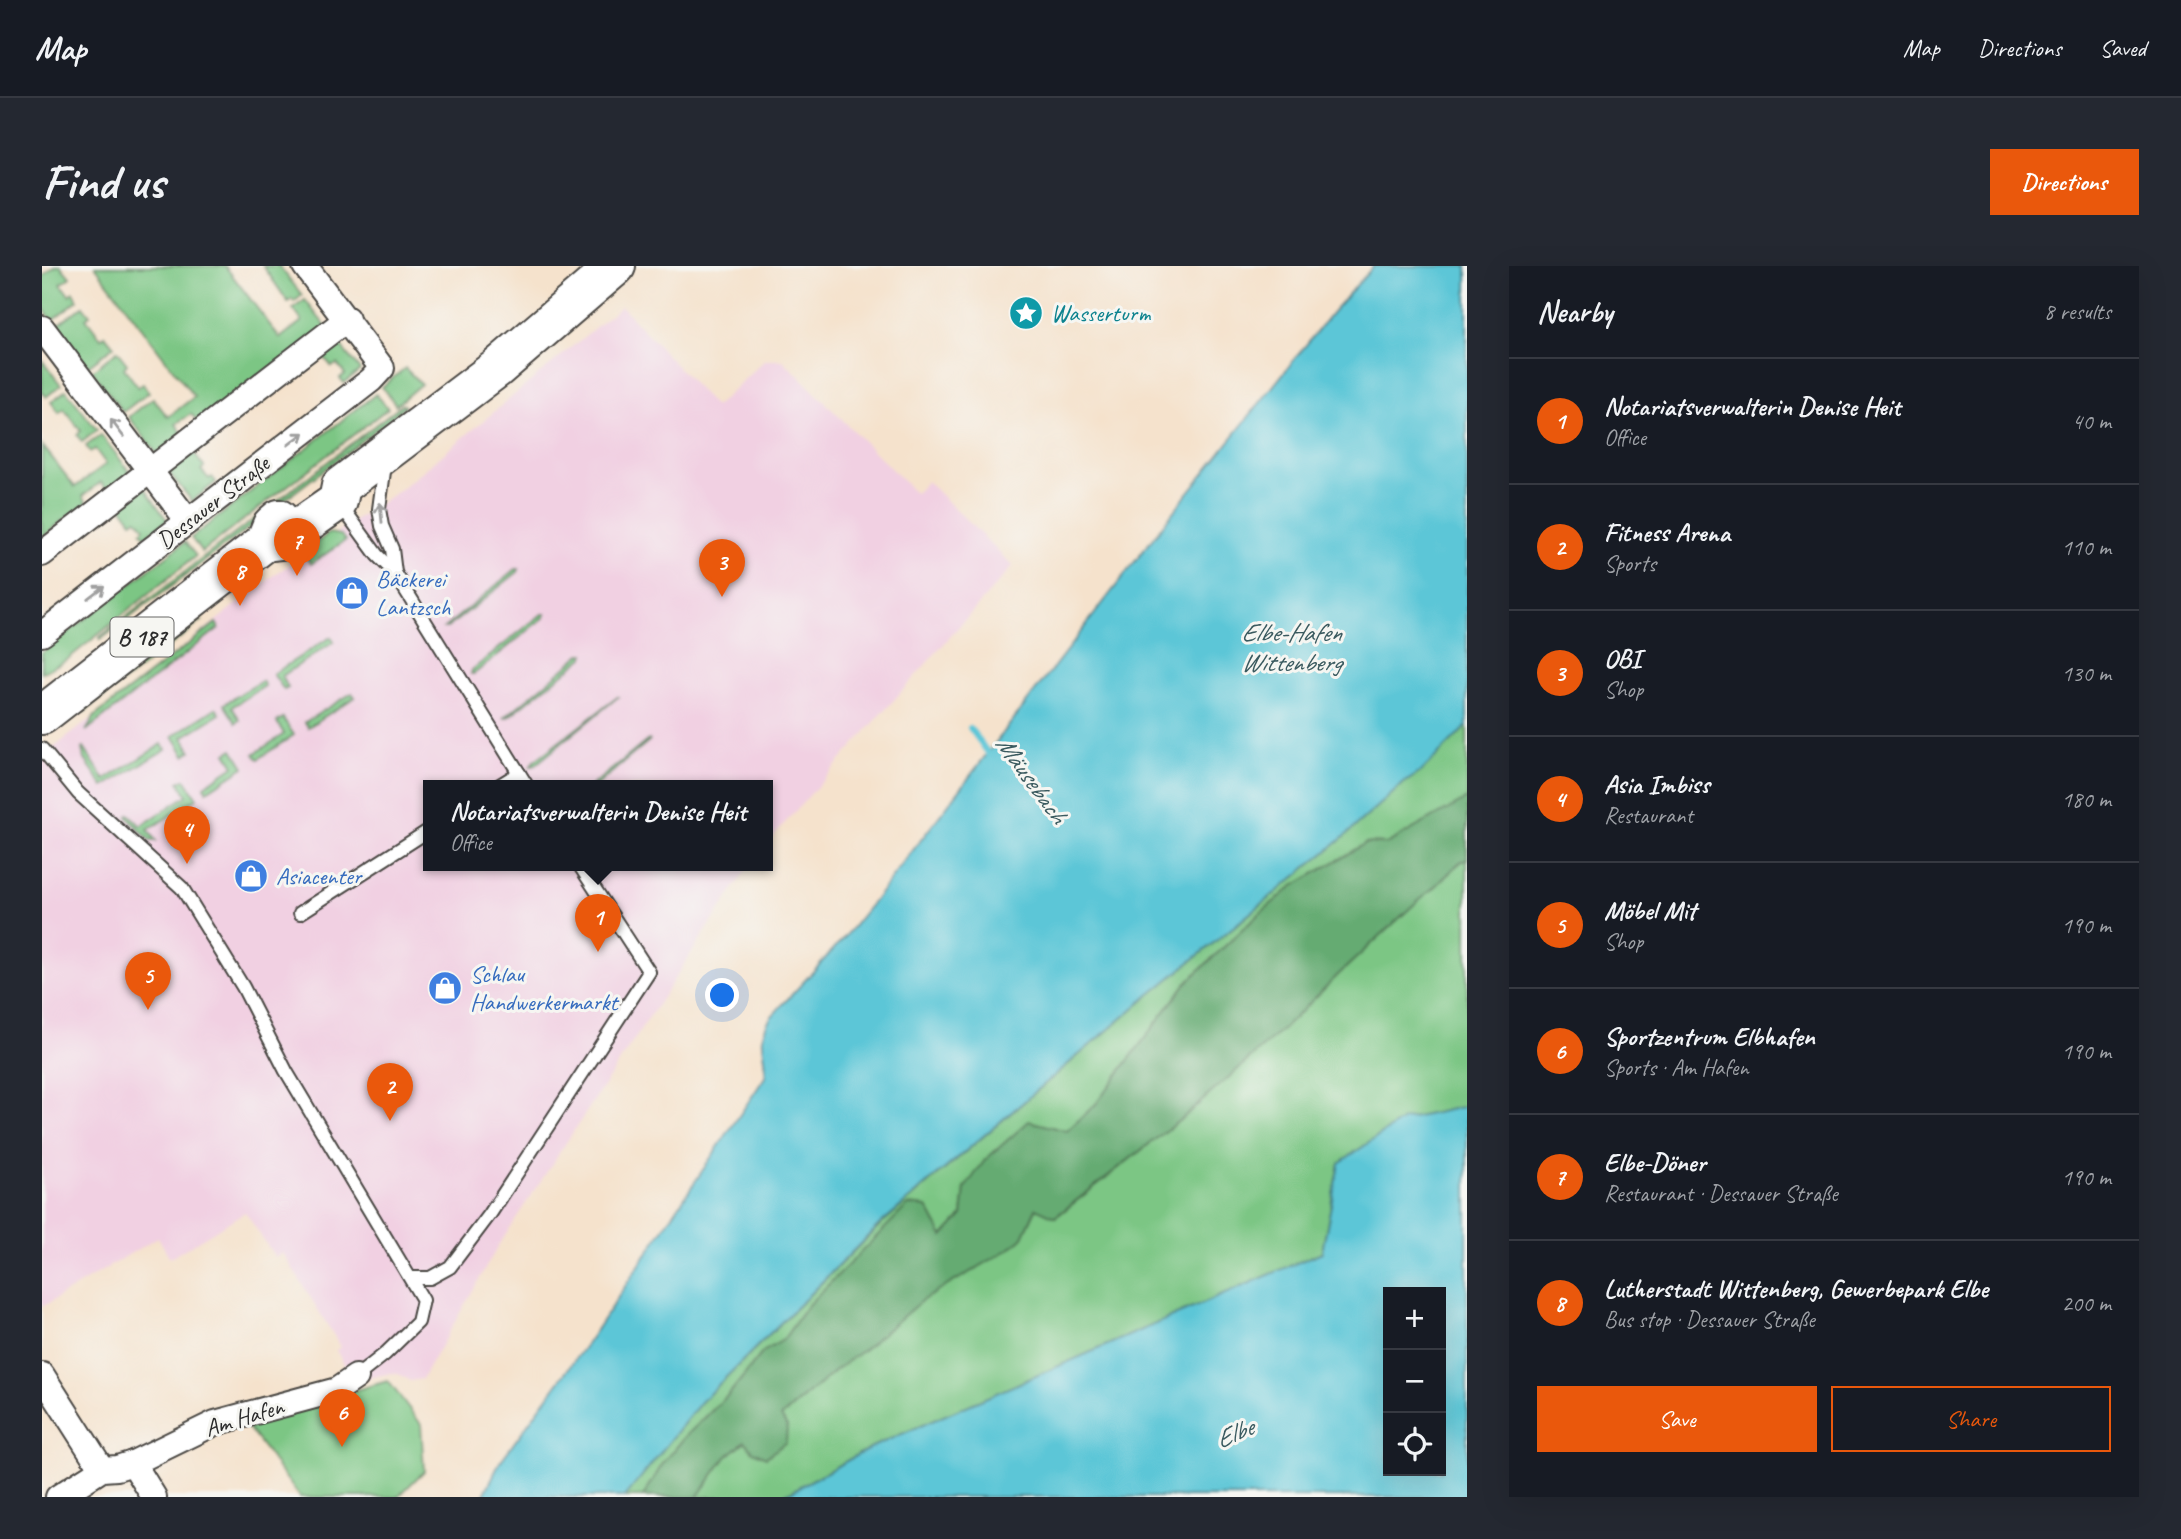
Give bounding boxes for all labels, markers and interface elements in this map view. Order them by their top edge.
text: Map [35,27,86,69]
text: Map [1903,33,1940,63]
text: Directions [1978,33,2061,63]
text: Saved [2099,33,2146,63]
button: Directions [1990,149,2139,215]
text: Find us [42,151,164,213]
text: Nearby [1537,293,1613,331]
place icon: Wasserturm [1007,294,1045,332]
text: 8 results [2044,297,2111,326]
place label: Wasserturm [1051,298,1151,328]
text: Notariatsverwalterin Denise Heit [1604,390,1900,423]
text: 1 [1555,407,1565,436]
text: 40 m [2072,407,2111,436]
one-way arrow [110,419,125,438]
text: Office [1604,423,1646,452]
one-way arrow [286,431,304,446]
street label: Dessauer Straße [151,447,277,555]
one-way arrow [374,502,387,525]
text: Fitness Arena [1604,516,1730,549]
pin: 7 [274,518,320,576]
text: 2 [1555,533,1565,562]
text: 110 m [2062,533,2111,562]
pin: 3 [699,539,745,597]
pin: 8 [217,548,263,606]
text: Sports [1604,549,1656,578]
place label: Bäckerei Lantzsch [376,564,452,622]
shop icon: Bäckerei Lantzsch [333,574,371,612]
one-way arrow [86,585,105,600]
water label: Elbe-Hafen Wittenberg [1241,616,1345,679]
road number: B 187 [110,618,174,656]
text: OBI [1604,642,1641,675]
text: 3 [1555,659,1565,688]
text: 130 m [2062,659,2111,688]
text: Shop [1604,675,1643,704]
water label: Mäusebach [989,729,1076,831]
text: Asia Imbiss [1604,768,1710,801]
popup [423,780,773,871]
text: 4 [1555,785,1565,814]
text: 180 m [2062,785,2111,814]
text: Notariatsverwalterin Denise Heit [450,795,746,828]
text: Restaurant [1604,801,1693,830]
pin: 4 [164,806,210,864]
text: Office [450,828,492,857]
shop icon: Asiacenter [232,857,270,895]
place label: Asiacenter [276,861,364,891]
pin: 1 [575,894,621,952]
text: Möbel Mit [1604,894,1696,927]
text: 5 [1555,911,1565,940]
text: 190 m [2062,911,2111,940]
text: Shop [1604,927,1643,956]
pin: 5 [125,952,171,1010]
place label: Schlau Handwerkermarkt [470,959,620,1017]
shop icon: Schlau Handwerkermarkt [426,969,464,1007]
your location [705,978,739,1012]
text: Sportzentrum Elbhafen [1604,1020,1815,1053]
text: 6 [1555,1037,1565,1066]
text: 190 m [2062,1037,2111,1066]
text: Sports · Am Hafen [1604,1053,1749,1082]
pin: 2 [367,1063,413,1121]
text: Elbe-Döner [1604,1146,1706,1179]
text: 7 [1555,1163,1565,1192]
text: 190 m [2062,1163,2111,1192]
text: Restaurant · Dessauer Straße [1604,1179,1838,1208]
text: Lutherstadt Wittenberg, Gewerbepark Elbe [1604,1272,1988,1305]
map controls [1383,1287,1446,1476]
button: + [1383,1287,1446,1350]
text: 8 [1555,1289,1565,1318]
text: 200 m [2062,1289,2111,1318]
text: Bus stop · Dessauer Straße [1604,1305,1815,1334]
button: − [1383,1350,1446,1413]
button: Save [1537,1386,1817,1452]
button: Share [1831,1386,2111,1452]
pin: 6 [319,1389,365,1447]
street label: Am Hafen [201,1390,288,1443]
water label: Elbe [1210,1409,1262,1456]
button: locate [1383,1413,1446,1476]

